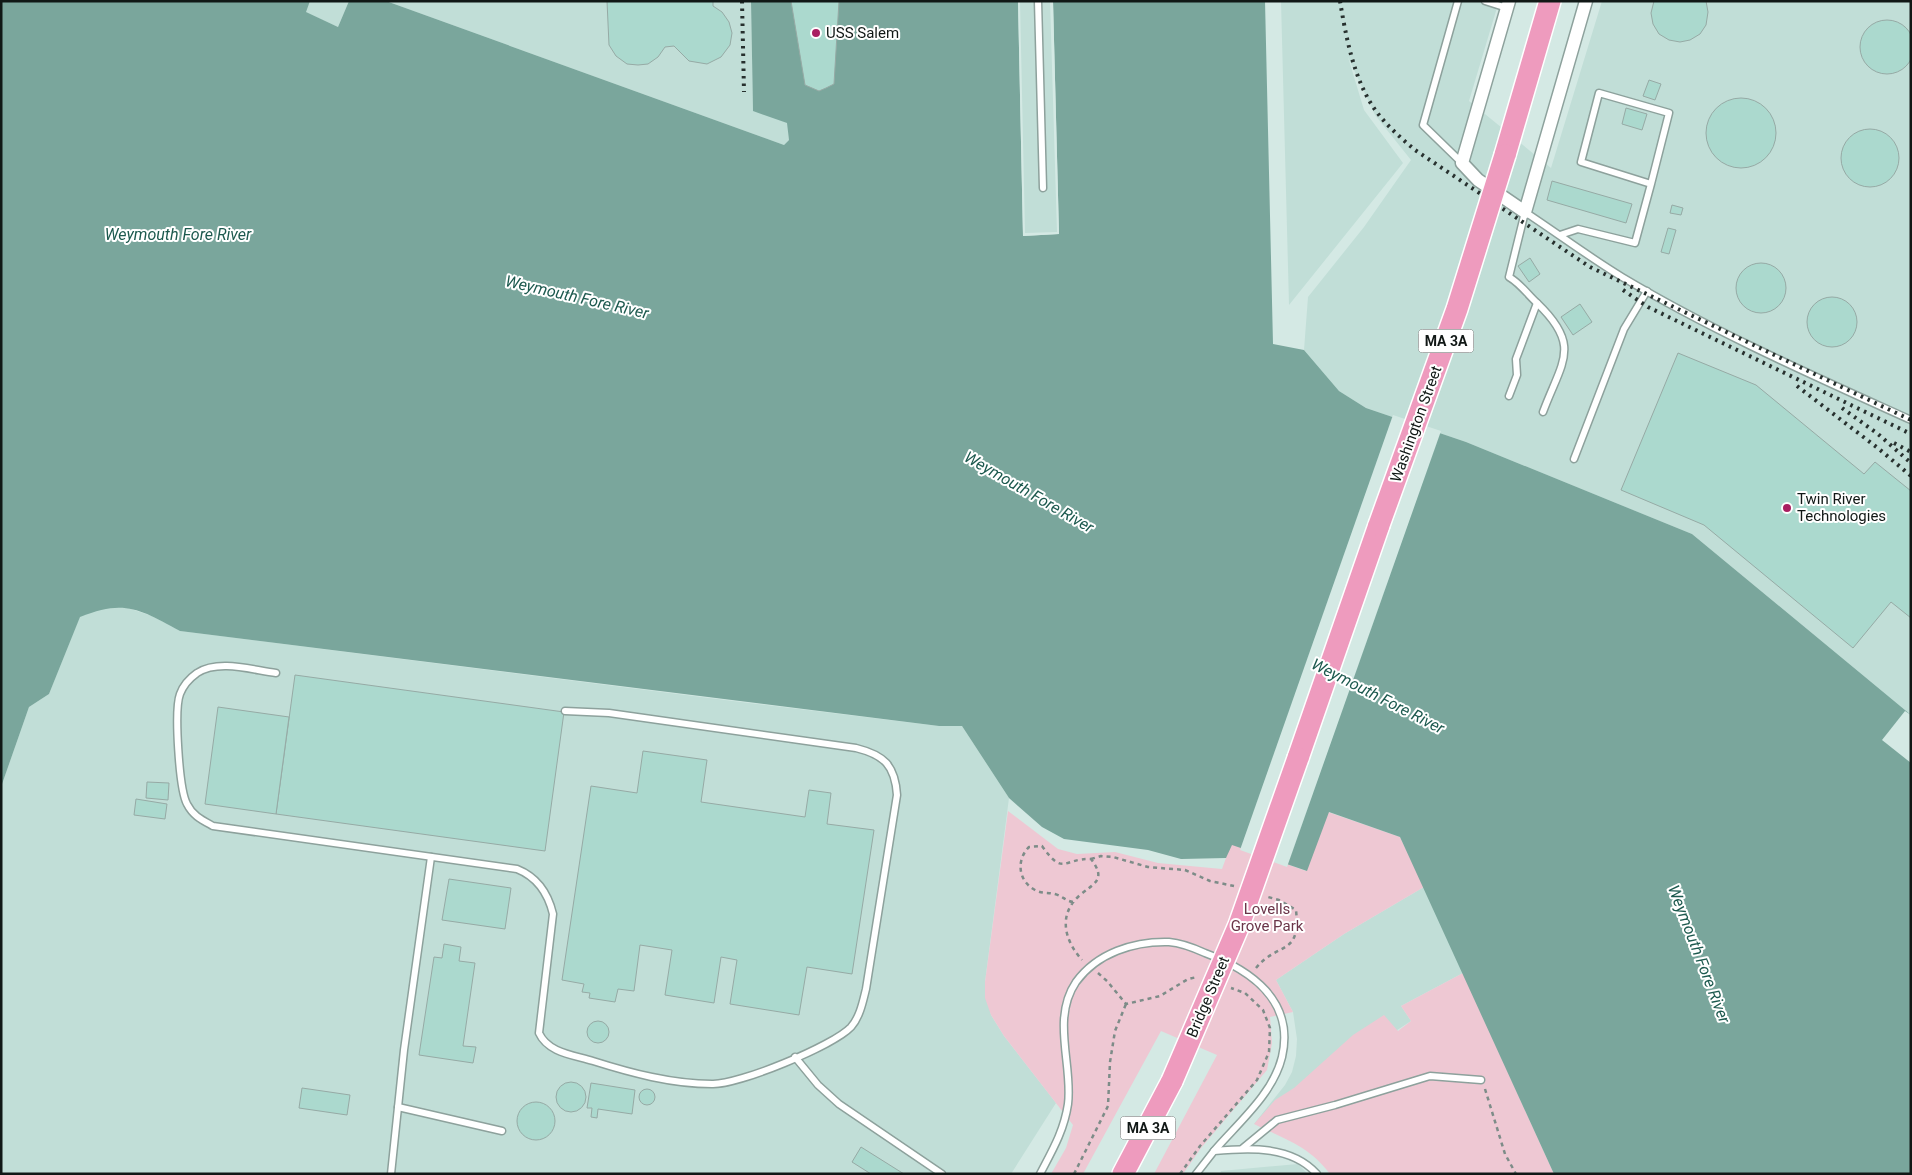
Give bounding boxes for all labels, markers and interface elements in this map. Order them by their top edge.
place label: USS Salem [826,24,899,42]
marker: USS Salem [810,27,822,39]
water label: Weymouth Fore River [105,225,252,244]
water label: Weymouth Fore River [504,271,651,323]
road number: MA 3A [1418,330,1474,352]
street label: Washington Street [1387,363,1445,485]
water label: Weymouth Fore River [961,447,1098,537]
place label: Twin River Technologies [1797,490,1886,525]
marker: Twin River Technologies [1781,502,1793,514]
water label: Weymouth Fore River [1308,654,1448,738]
water label: Weymouth Fore River [1664,882,1734,1026]
park label: Lovells Grove Park [1231,900,1304,935]
street label: Bridge Street [1183,954,1233,1040]
road number: MA 3A [1120,1116,1176,1140]

